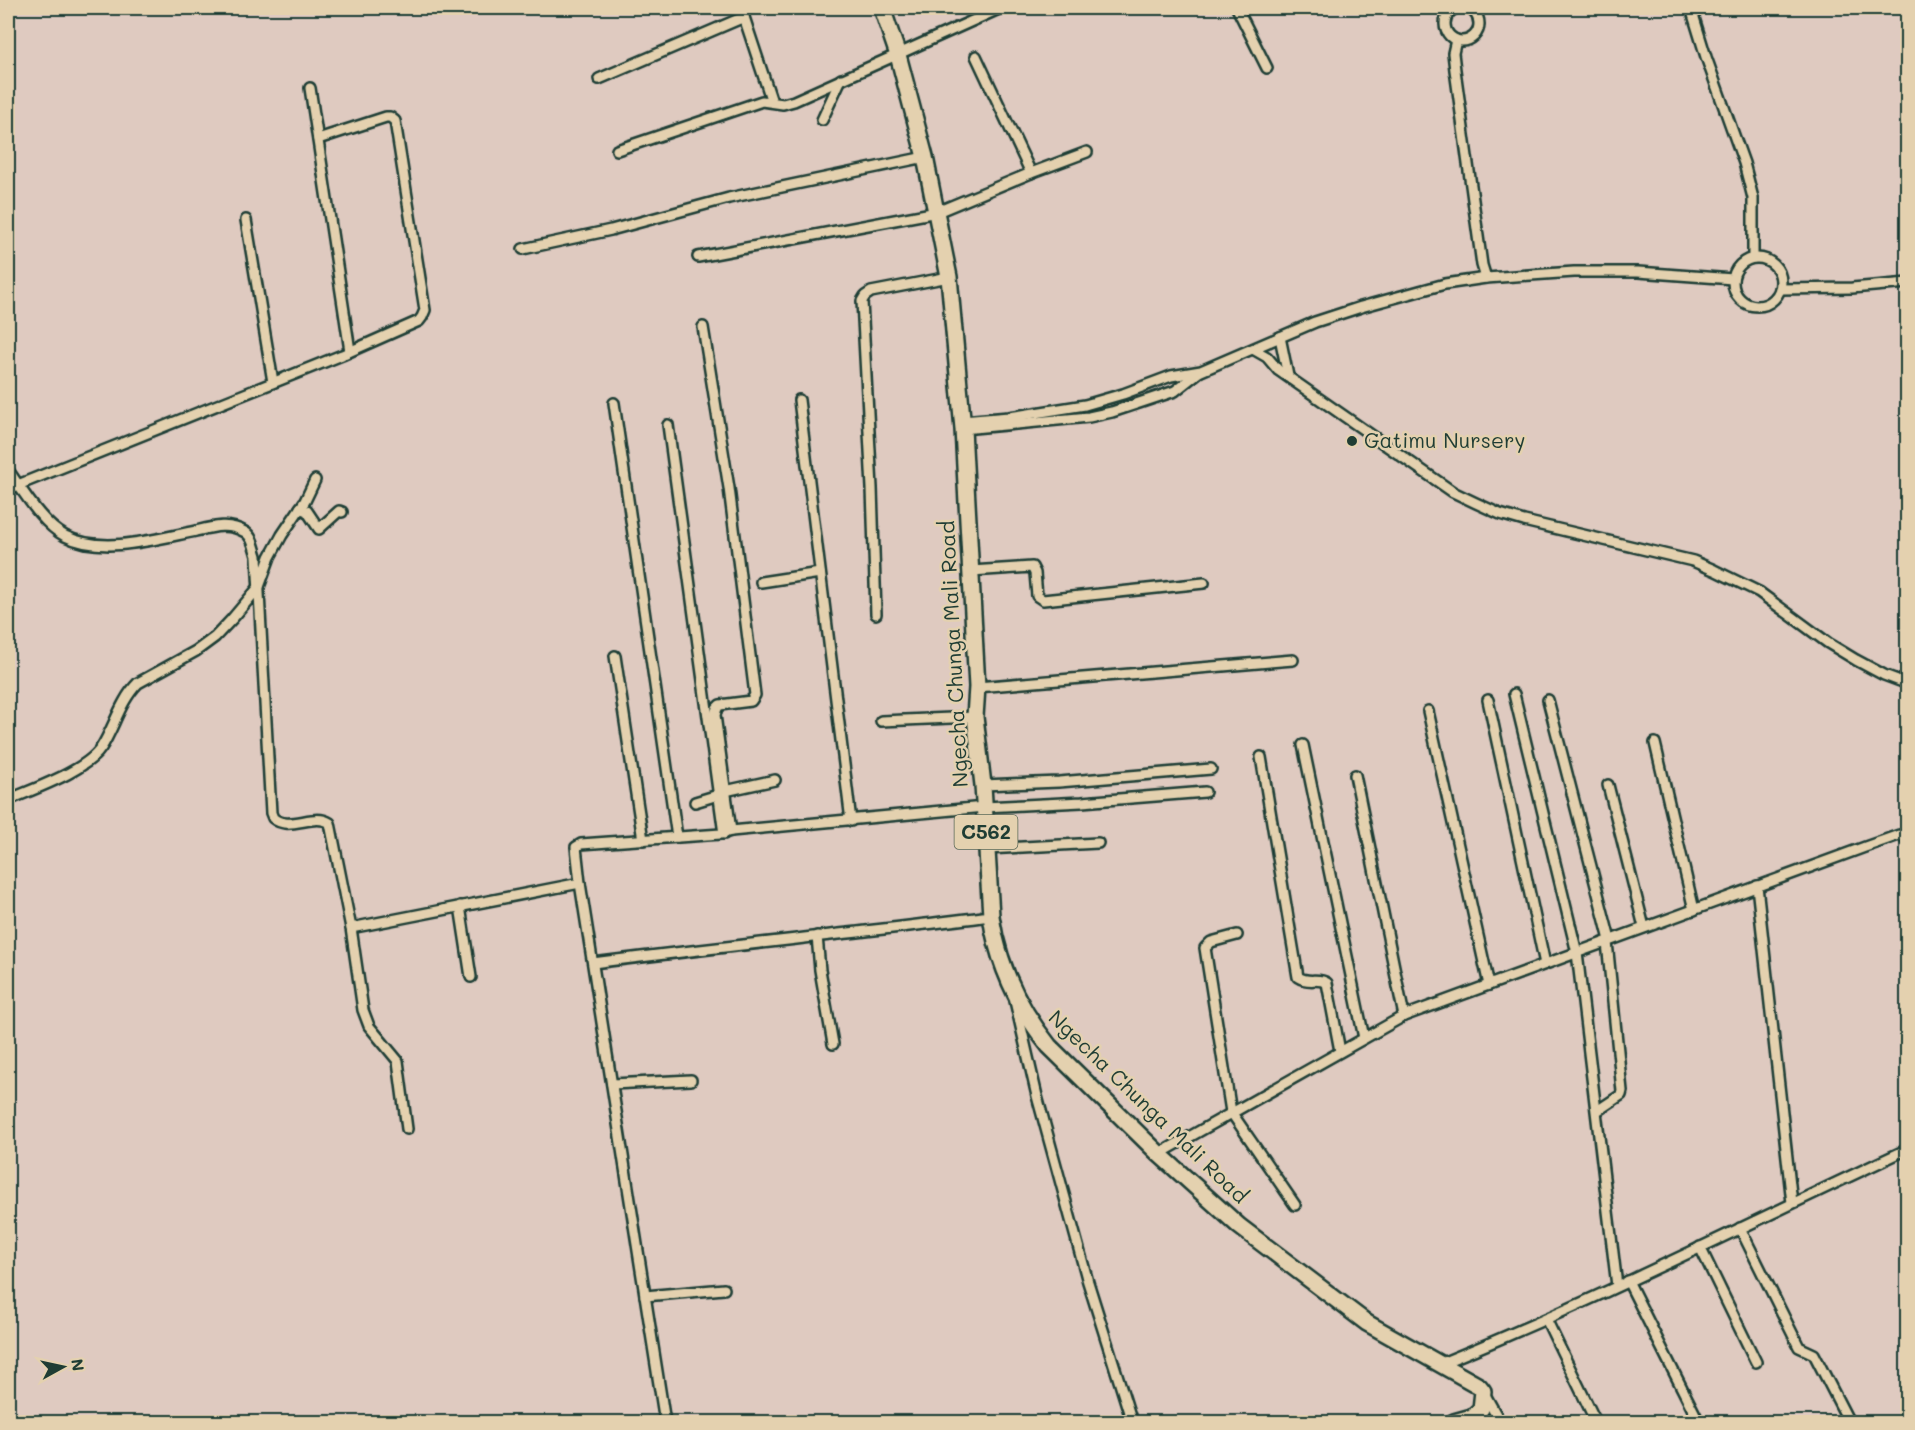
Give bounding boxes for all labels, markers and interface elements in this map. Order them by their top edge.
place label: Gatimu Nursery [1364,426,1526,453]
marker: Gatimu Nursery [1345,434,1359,448]
street label: Ngecha Chunga Mali Road [932,520,973,788]
road number: C562 [954,815,1018,849]
street label: Ngecha Chunga Mali Road [1044,1003,1255,1208]
north arrow [33,1337,93,1397]
text: N [67,1357,90,1372]

